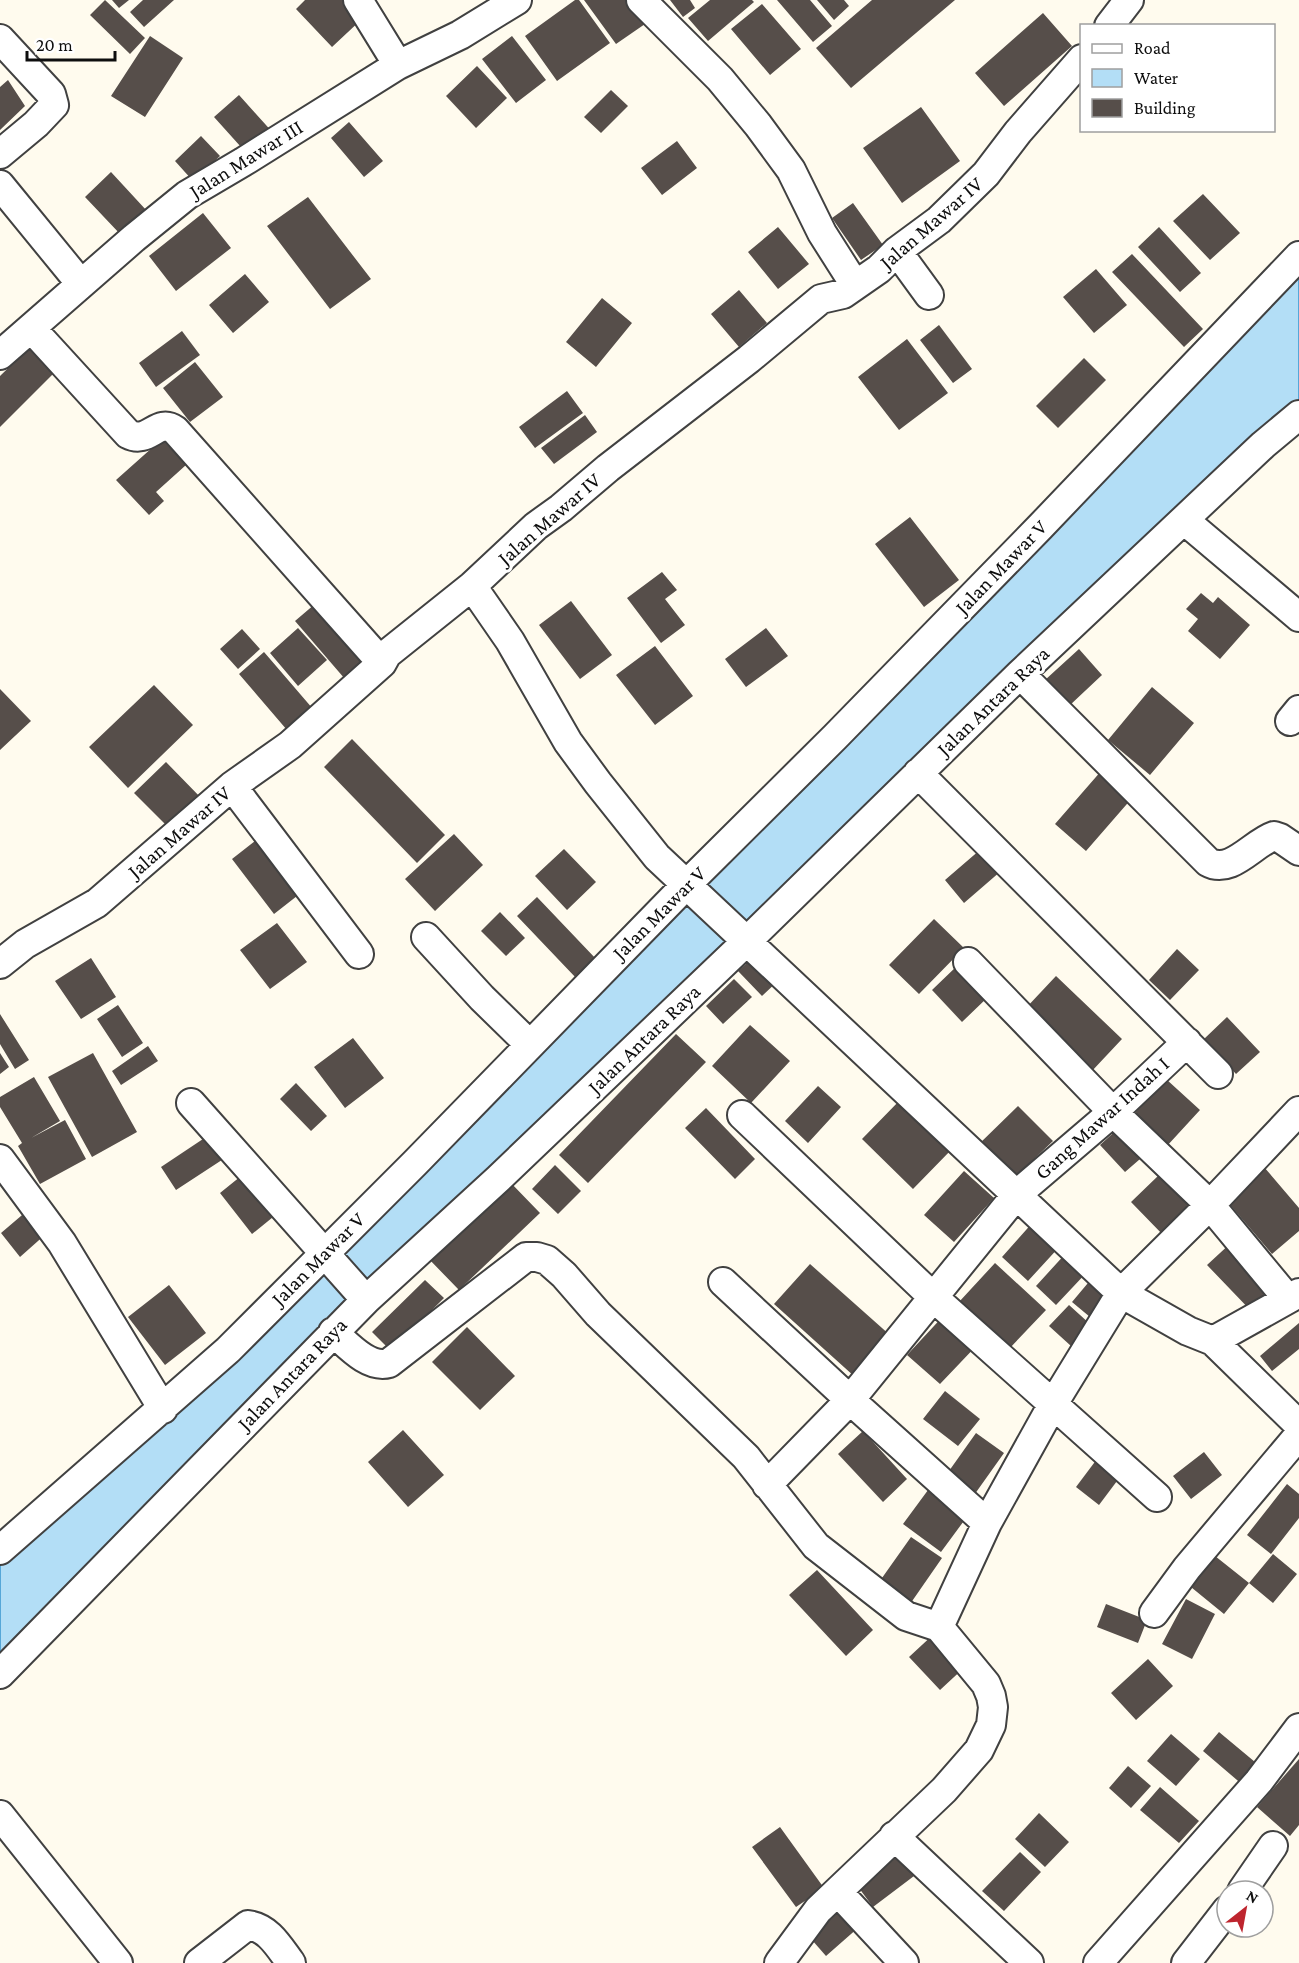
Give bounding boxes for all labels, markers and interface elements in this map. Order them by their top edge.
scale bar [27,24,116,62]
legend [1080,24,1275,132]
text: 20 m [36,35,73,55]
text: Road [1134,38,1171,58]
text: Water [1134,68,1179,88]
text: Building [1134,98,1196,118]
street label: Jalan Mawar III [183,115,307,204]
street label: Jalan Mawar IV [873,172,987,275]
street label: Jalan Mawar IV [491,468,605,571]
street label: Jalan Mawar V [949,515,1052,621]
street label: Jalan Antara Raya [930,641,1054,762]
street label: Jalan Mawar IV [121,781,235,884]
street label: Jalan Mawar V [606,861,711,966]
street label: Jalan Antara Raya [581,979,705,1100]
street label: Gang Mawar Indah I [1030,1052,1174,1184]
street label: Jalan Mawar V [265,1207,370,1312]
street label: Jalan Antara Raya [231,1313,352,1437]
north arrow [1215,1879,1275,1939]
text: N [1243,1886,1262,1907]

